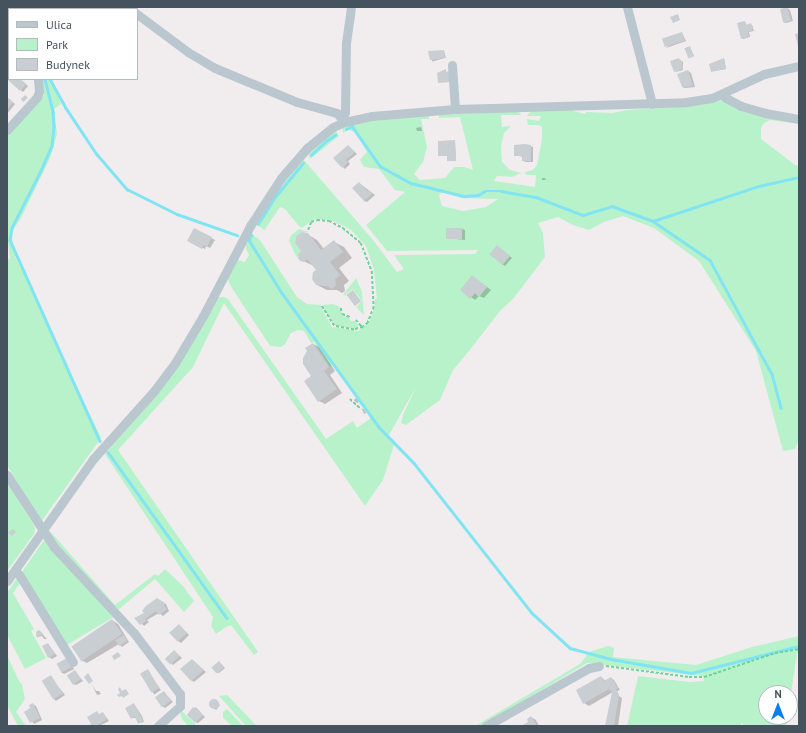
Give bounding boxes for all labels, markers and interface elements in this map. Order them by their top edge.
legend [8,8,138,80]
text: Ulica [46,17,72,32]
text: Park [46,37,68,52]
text: Budynek [46,57,90,72]
north arrow [758,685,798,725]
text: N [774,687,782,701]

